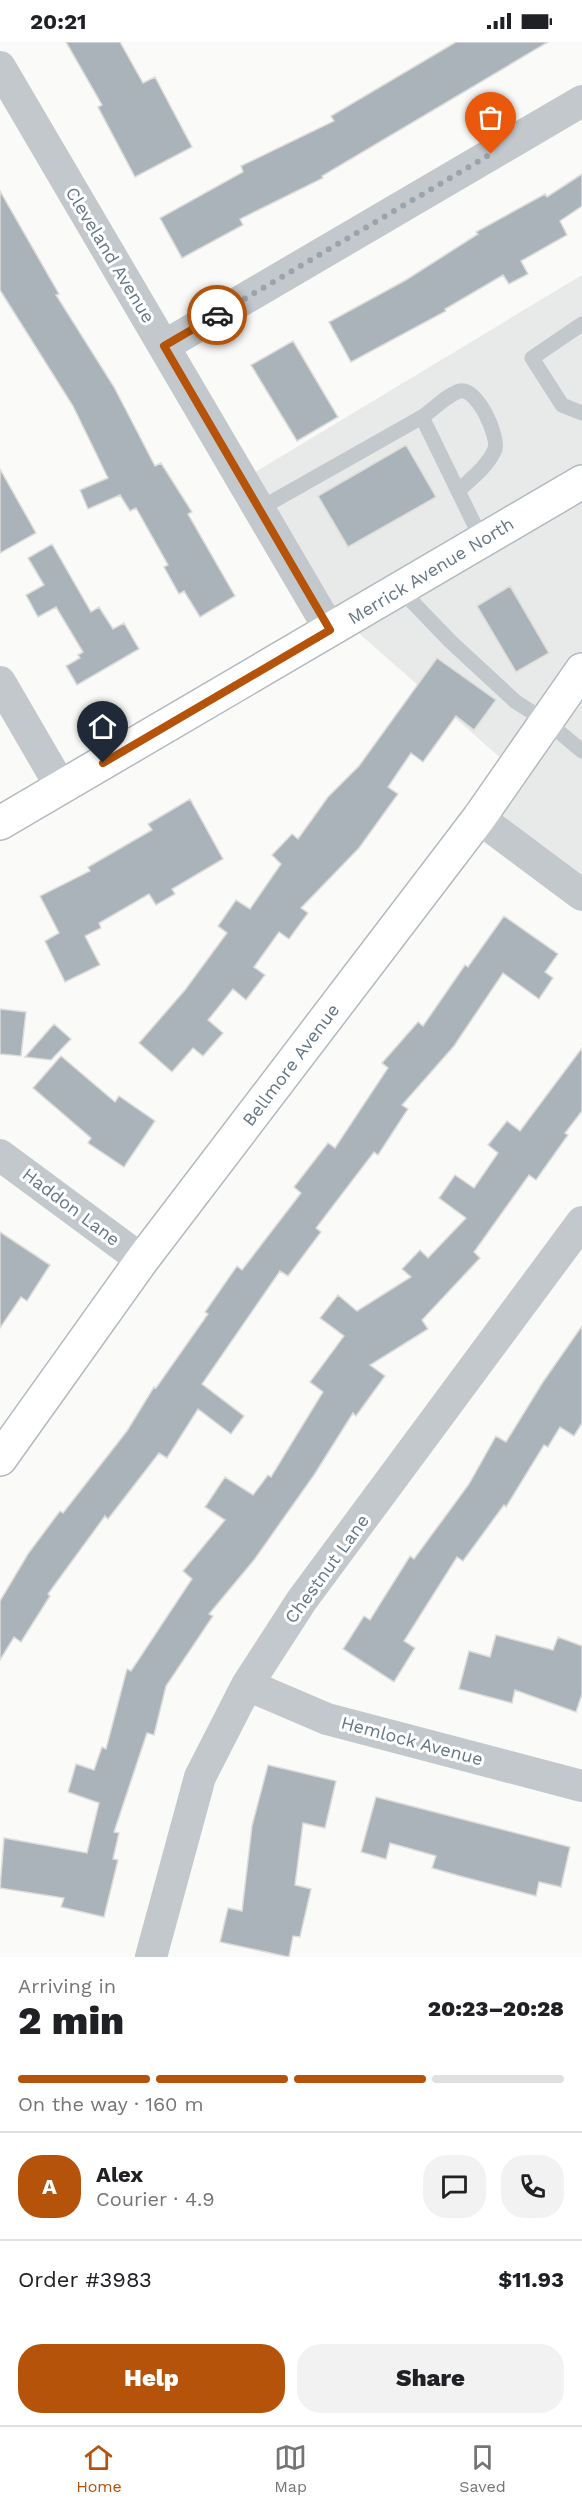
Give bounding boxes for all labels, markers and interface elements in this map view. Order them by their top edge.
text: 20:21 [30,9,87,34]
pin [465,92,516,154]
icon: bag [474,101,507,134]
street label: Cleveland Avenue [62,183,159,327]
courier [187,285,247,345]
icon: car [201,299,234,332]
street label: Merrick Avenue North [344,513,517,628]
pin [77,701,128,763]
icon: home [86,710,119,743]
street label: Bellmore Avenue [238,999,343,1130]
street label: Haddon Lane [18,1163,124,1250]
street label: Chestnut Lane [280,1510,373,1627]
street label: Hemlock Avenue [339,1711,485,1770]
text: Arriving in [18,1974,116,1998]
text: 20:23–20:28 [428,1996,564,2021]
text: 2 min [18,1998,124,2043]
text: On the way · 160 m [18,2092,203,2116]
button: chat [423,2155,486,2218]
button: phone [501,2155,564,2218]
text: Alex [96,2162,143,2187]
text: A [42,2174,57,2199]
text: Courier · 4.9 [96,2187,215,2211]
text: Order #3983 [18,2267,152,2292]
text: $11.93 [498,2267,564,2292]
button: Help [18,2344,285,2413]
button: Share [297,2344,564,2413]
tab: Home [76,2441,122,2496]
tab: Map [274,2441,307,2496]
tab: Saved [459,2441,506,2496]

